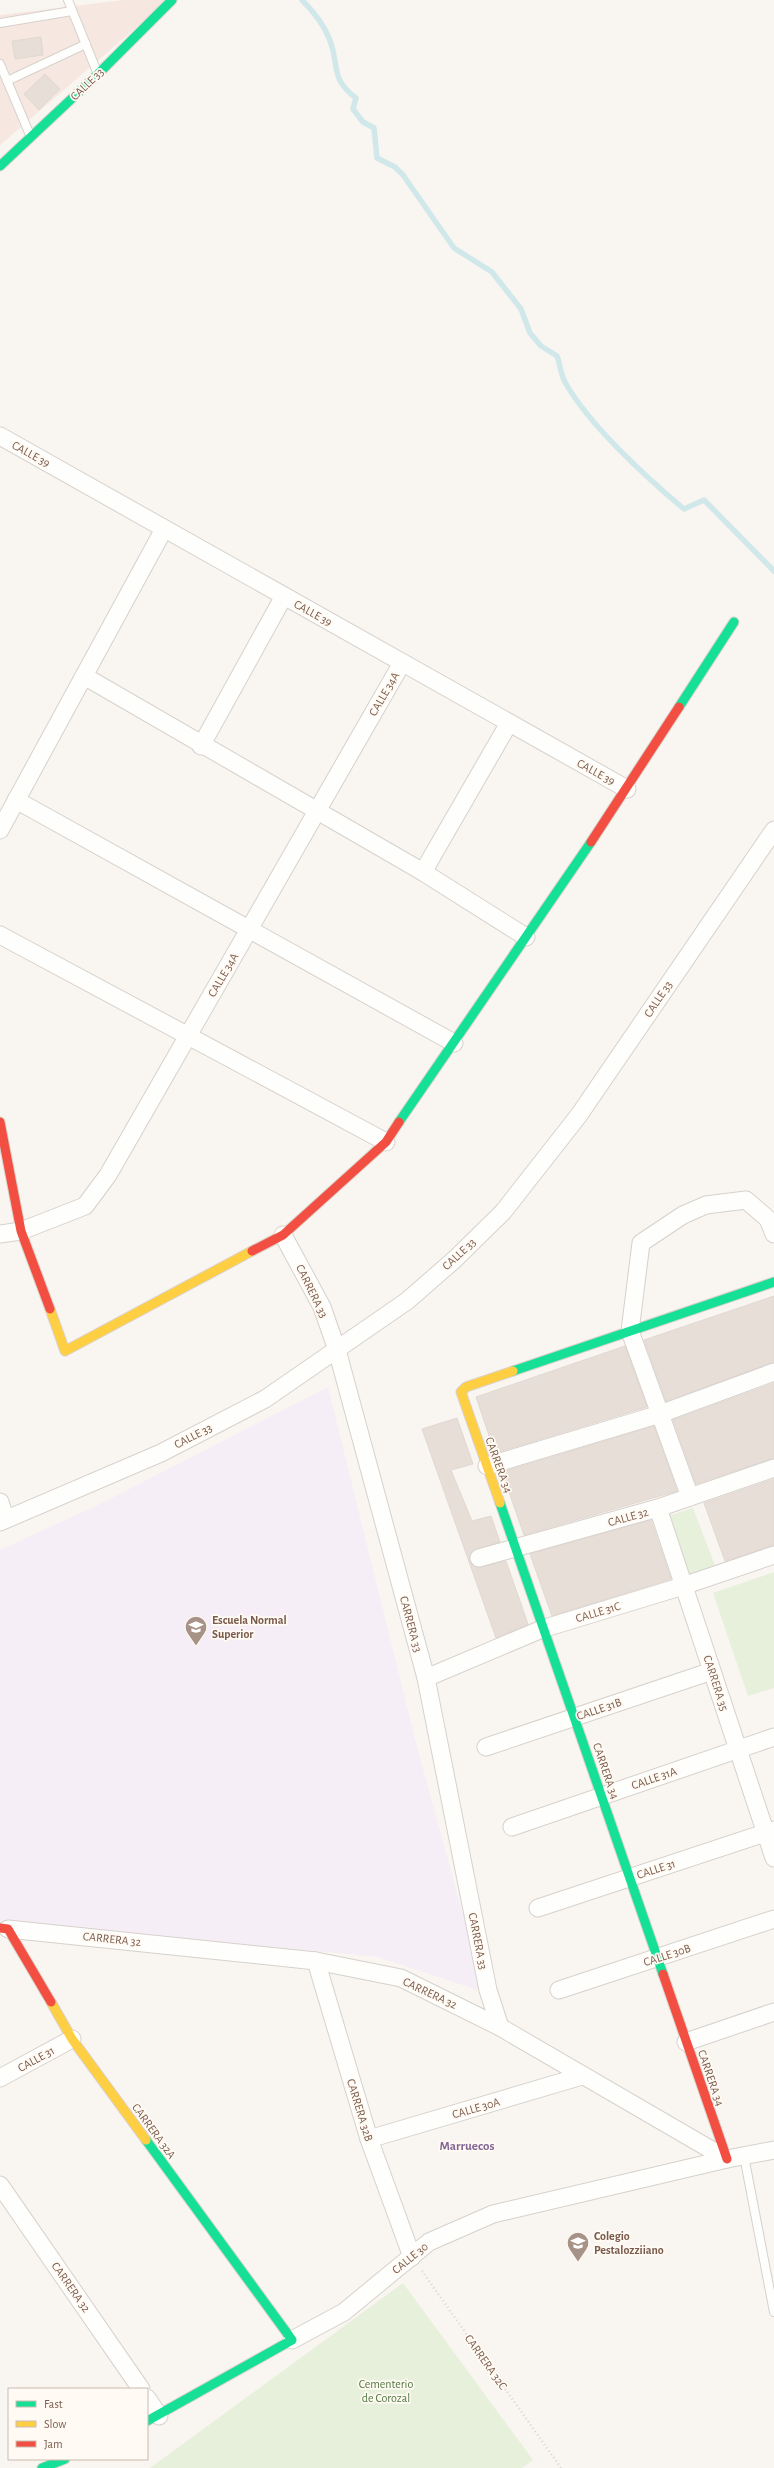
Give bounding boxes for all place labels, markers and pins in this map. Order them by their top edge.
school or university icon: Escuela Normal Superior [183,1614,209,1647]
place label: Escuela Normal Superior [212,1614,287,1640]
school or university icon: Colegio Pestalozziiano [565,2230,591,2263]
place label: Colegio Pestalozziiano [594,2230,664,2256]

